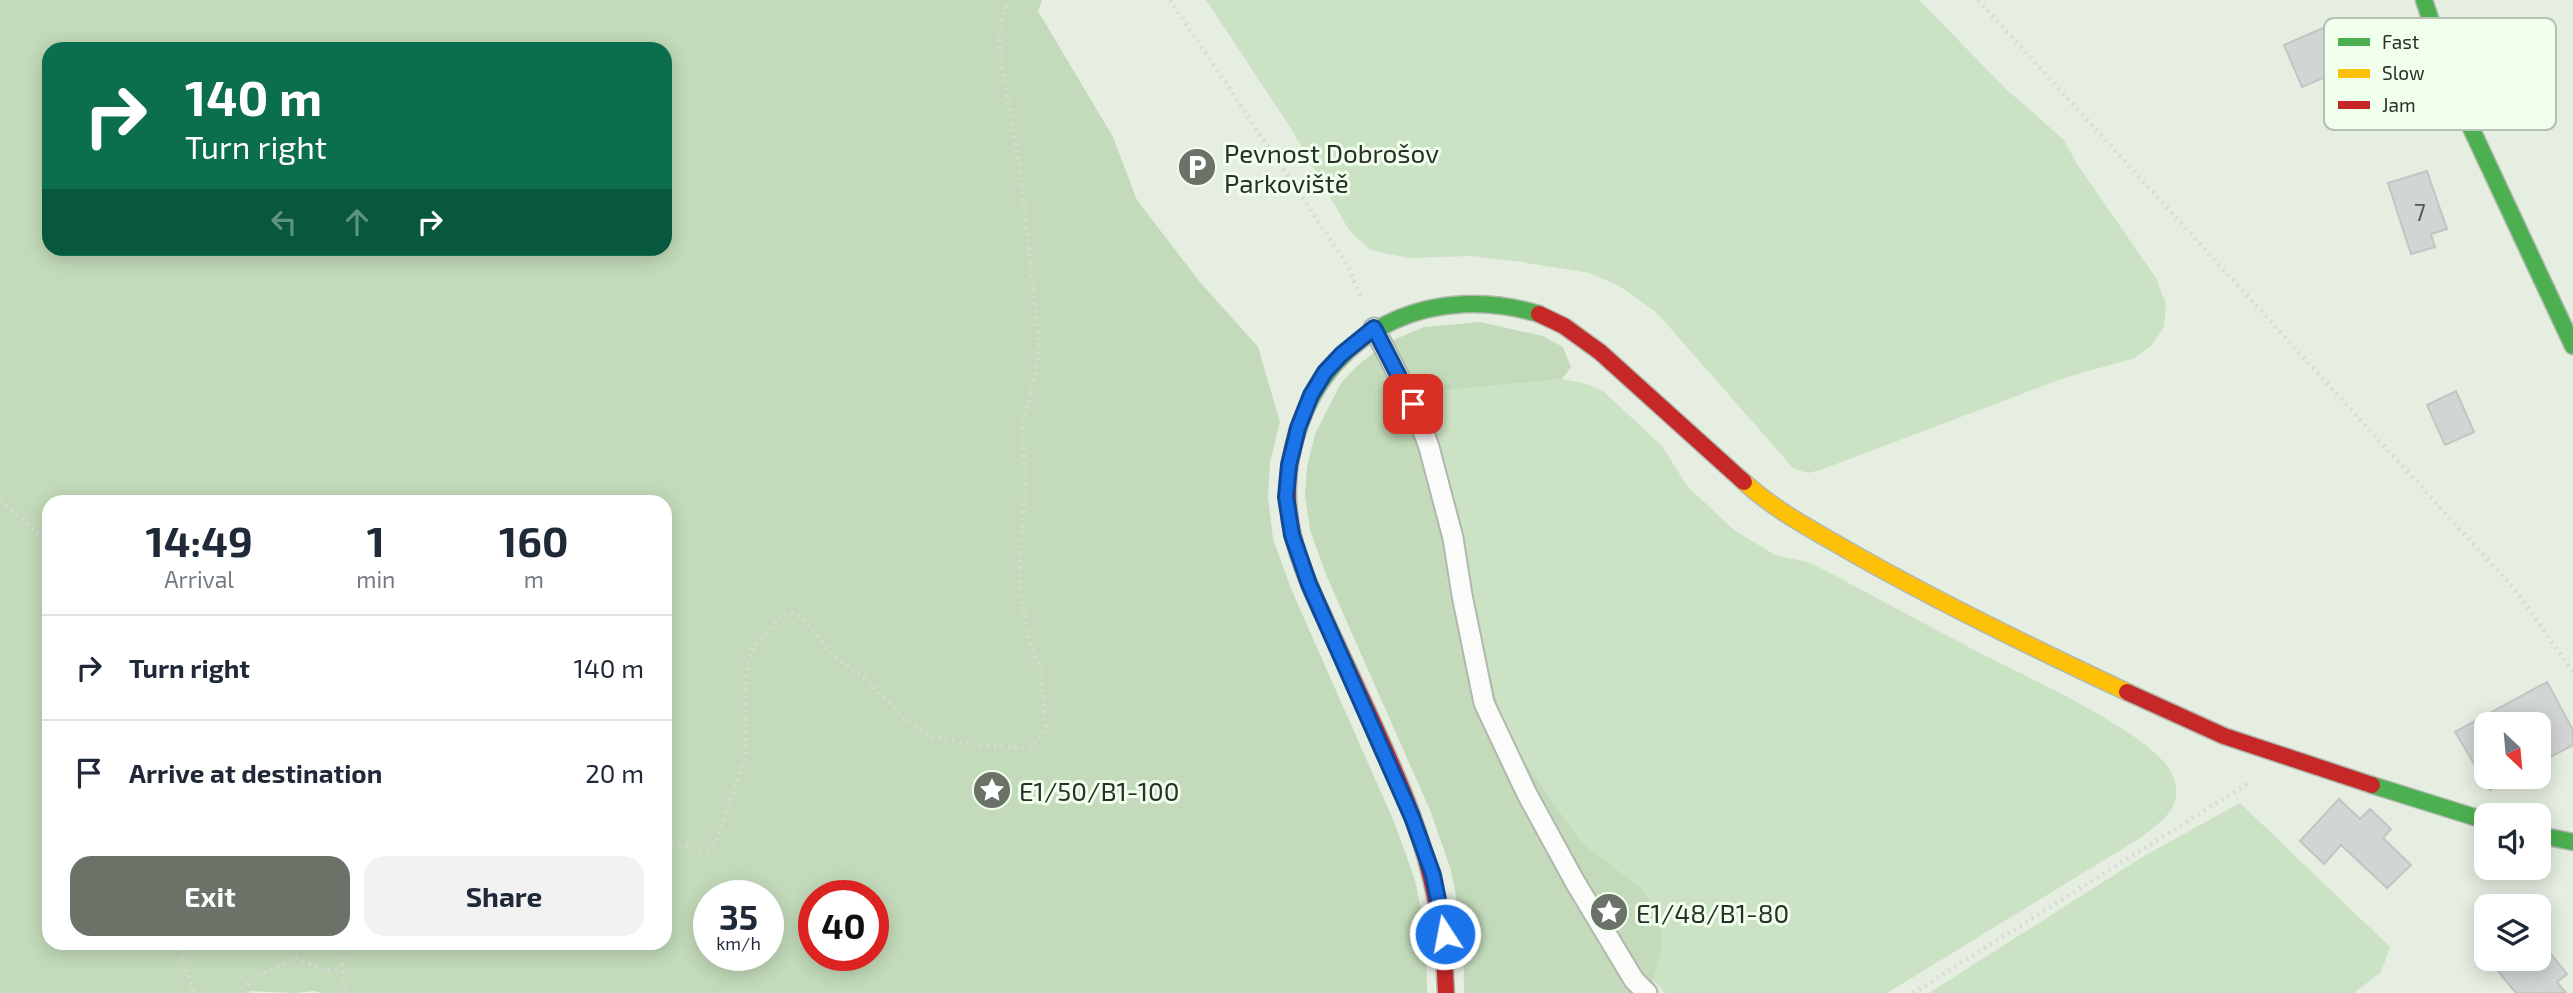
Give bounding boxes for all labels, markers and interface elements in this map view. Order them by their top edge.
legend [2324,18,2556,130]
text: Fast [2382,30,2419,53]
text: Slow [2382,61,2425,84]
text: 140 m [185,67,322,126]
icon: right [70,70,161,161]
text: Jam [2382,93,2416,116]
text: Turn right [185,127,327,165]
place label: Pevnost Dobrošov Parkoviště [1224,137,1439,198]
parking icon: Pevnost Dobrošov Parkoviště [1176,146,1218,188]
house number: 7 [2414,198,2426,226]
icon: left [265,203,303,241]
icon: ahead [338,203,376,241]
icon: right [411,203,449,241]
pin [1383,374,1443,434]
icon: arrive [1394,385,1432,423]
text: 14:49 [146,515,253,565]
text: 1 [367,515,385,565]
text: 160 [499,515,568,565]
text: Arrival [164,565,234,593]
text: min [356,565,395,593]
text: m [524,565,544,593]
icon: right [70,649,108,687]
text: Turn right [129,652,250,683]
text: 140 m [573,652,644,683]
north arrow [2474,712,2552,789]
map controls [2474,712,2551,971]
icon: arrive [70,754,108,792]
text: Arrive at destination [129,757,382,788]
text: 20 m [585,757,644,788]
place icon: E1/50/B1-100 [971,769,1013,811]
place label: E1/50/B1-100 [1019,775,1179,806]
button: sound [2474,803,2551,880]
button: Exit [70,856,350,936]
button: Share [364,856,644,936]
speed limit sign: 40 [798,880,889,971]
place icon: E1/48/B1-80 [1588,891,1630,933]
button: layers [2474,894,2551,971]
text: 35 [719,895,758,937]
position arrow [1408,897,1482,971]
place label: E1/48/B1-80 [1636,897,1789,928]
text: km/h [716,932,761,954]

